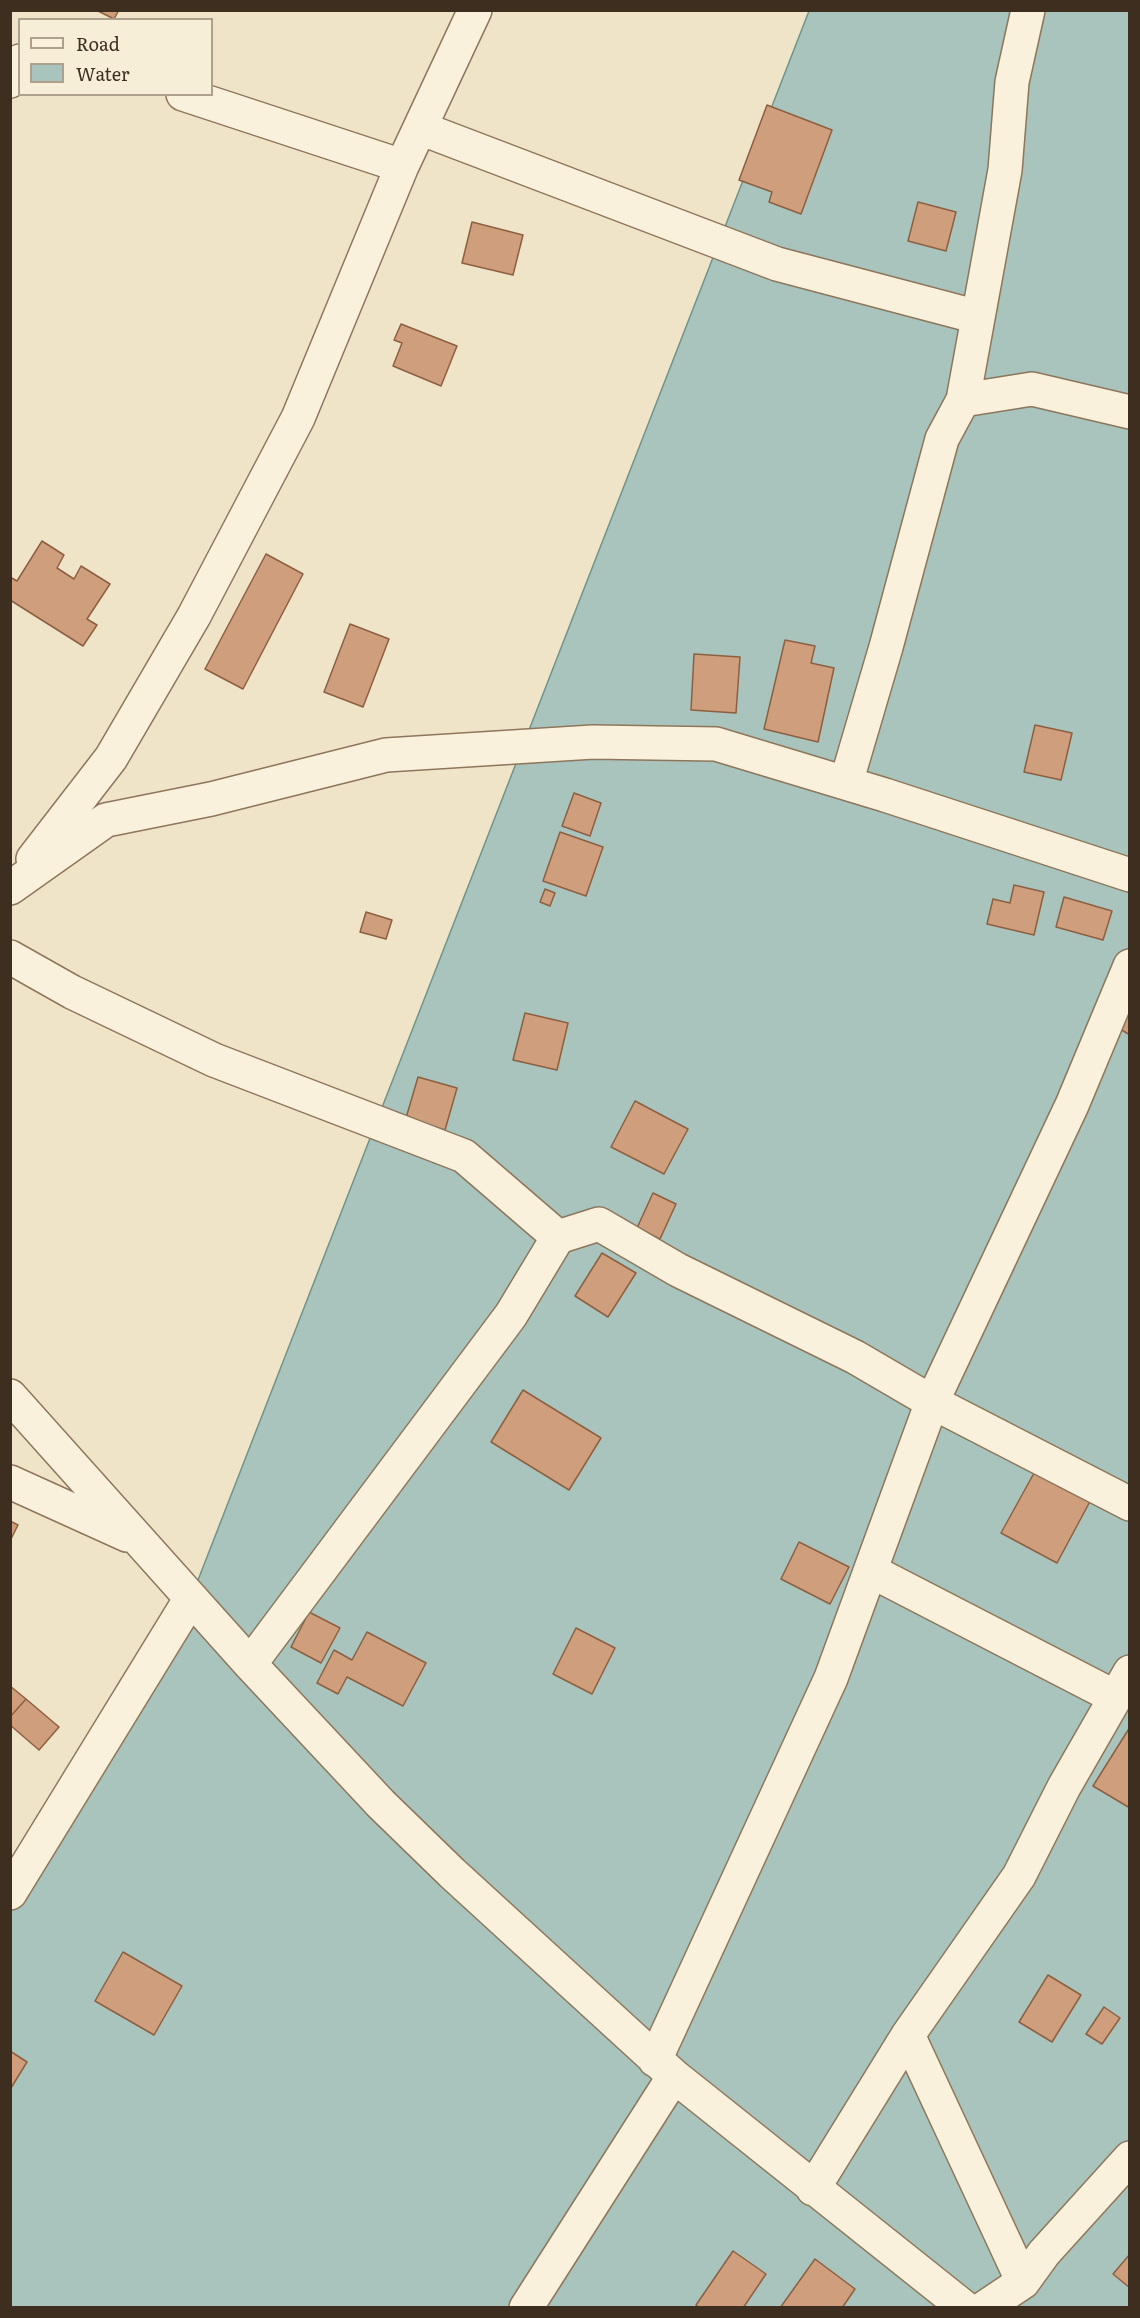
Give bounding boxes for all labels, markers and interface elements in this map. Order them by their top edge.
legend [18,18,213,96]
text: Road [76,30,120,57]
text: Water [76,60,129,87]

